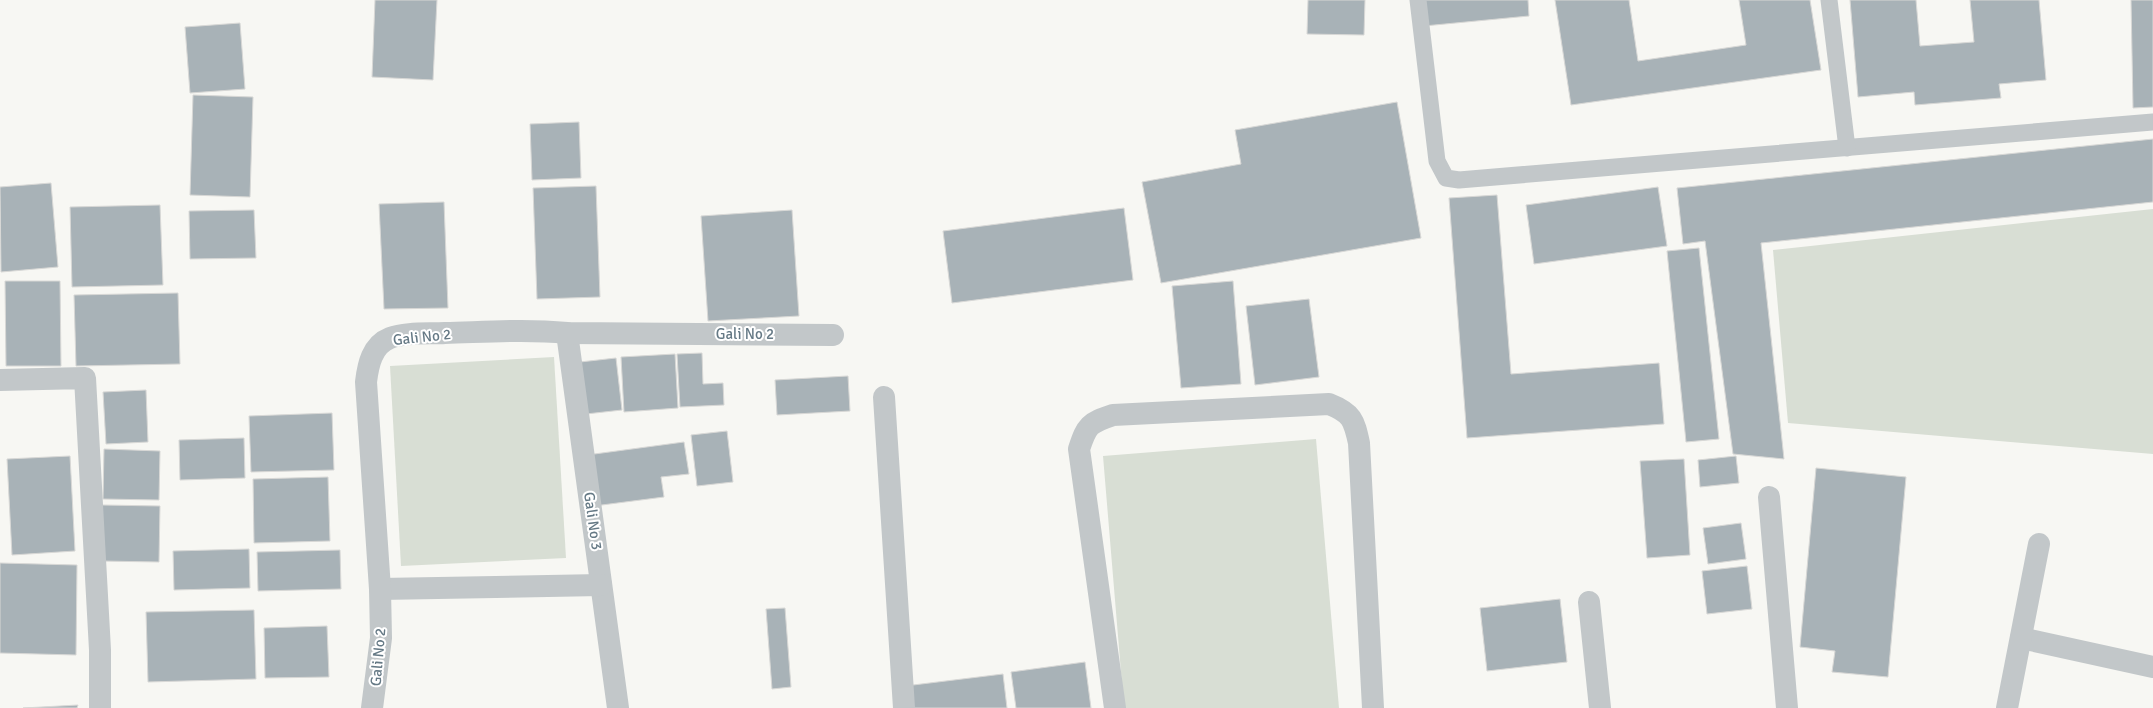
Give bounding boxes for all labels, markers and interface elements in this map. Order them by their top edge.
street label: Gali No 2 [392,325,452,349]
street label: Gali No 2 [716,325,774,343]
street label: Gali No 3 [580,491,606,551]
street label: Gali No 2 [366,627,390,687]

